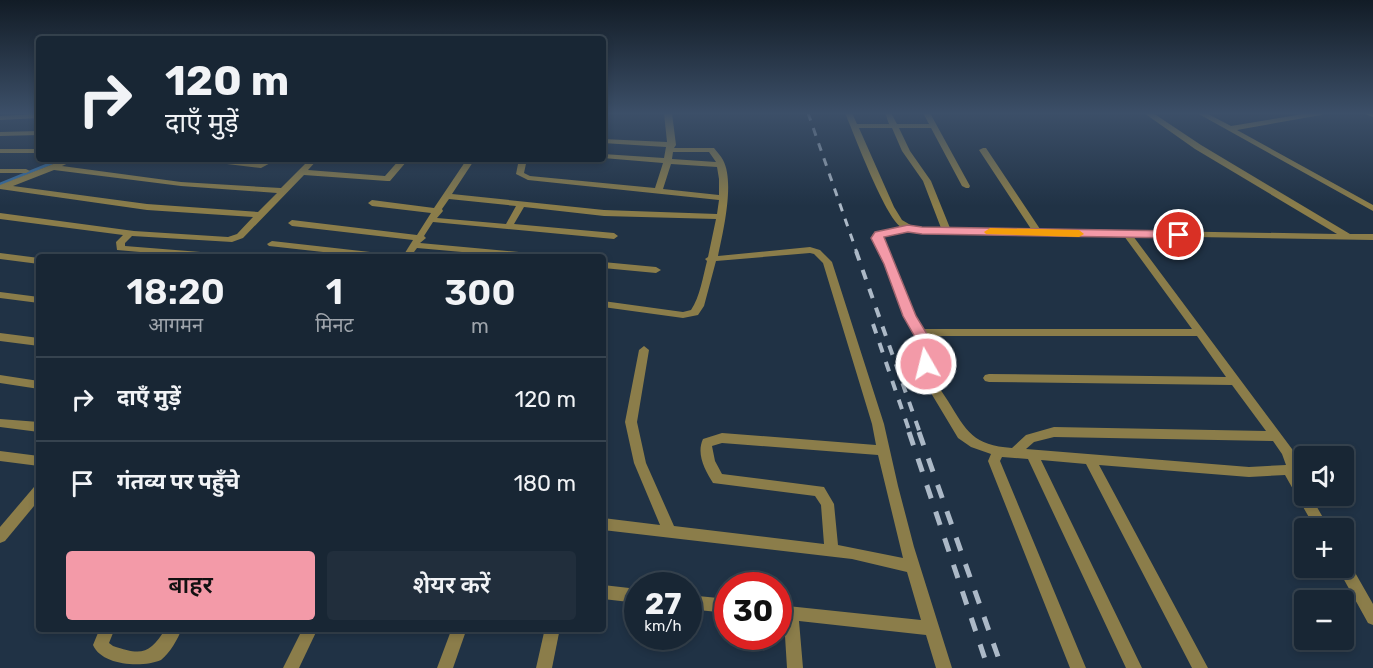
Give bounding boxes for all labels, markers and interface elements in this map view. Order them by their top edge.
text: 120 m [165,56,289,106]
icon: right [66,60,144,138]
text: दाएँ मुड़ें [165,107,238,139]
pin [1153,209,1204,260]
icon: arrive [1162,218,1195,251]
text: 18:20 [127,270,225,313]
text: 1 [326,270,343,313]
text: 300 [444,271,515,314]
text: आगमन [148,313,203,337]
text: मिनट [315,313,354,337]
text: m [471,314,489,338]
position arrow [894,332,958,396]
icon: right [66,383,99,416]
text: दाएँ मुड़ें [117,384,181,411]
text: 120 m [515,386,576,413]
map controls [1294,446,1354,650]
button: sound [1294,446,1354,506]
icon: arrive [66,467,99,500]
text: गंतव्य पर पहुँचे [117,468,239,495]
text: 180 m [514,470,576,497]
button: + [1294,518,1354,578]
button: बाहर [66,551,315,620]
button: शेयर करें [327,551,576,620]
speed limit sign: 30 [714,572,792,650]
text: 27 [645,586,681,622]
button: − [1294,590,1354,650]
text: km/h [644,617,682,635]

